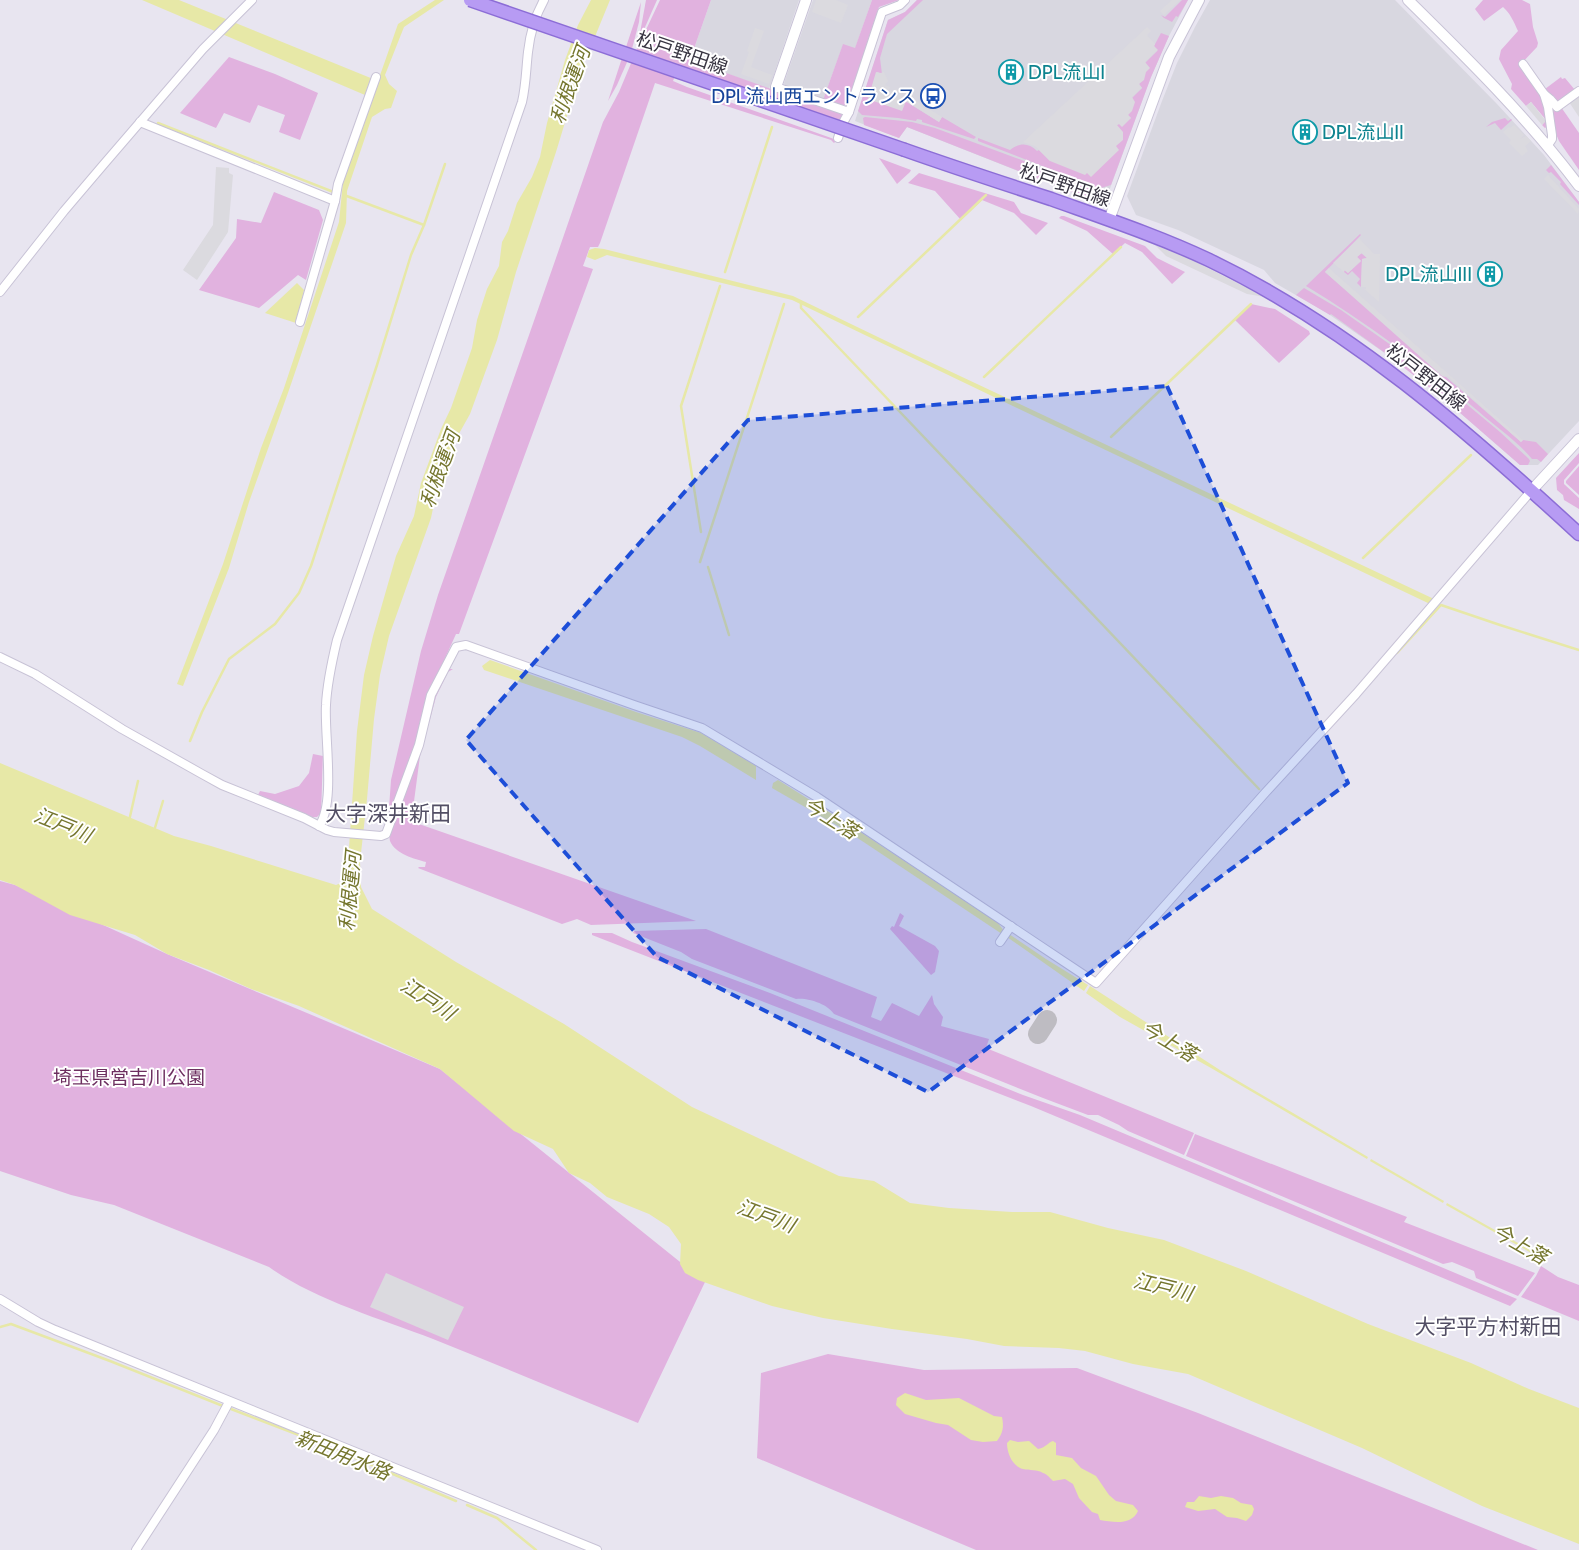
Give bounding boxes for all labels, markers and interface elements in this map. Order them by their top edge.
street label: 松戸野田線 [633,27,731,79]
water label: 利根運河 [545,40,596,127]
building icon: DPL流山I [998,59,1024,85]
place label: DPL流山I [1028,61,1105,84]
bus stop icon: DPL流山西エントランス [920,83,946,109]
place label: DPL流山西エントランス [711,85,916,108]
building icon: DPL流山II [1292,119,1318,145]
place label: DPL流山II [1322,121,1404,144]
street label: 松戸野田線 [1016,159,1114,211]
building icon: DPL流山III [1477,261,1503,287]
place label: DPL流山III [1385,263,1472,286]
street label: 松戸野田線 [1381,339,1471,415]
water label: 利根運河 [415,424,466,511]
water label: 今上落 [799,792,865,846]
district label: 大字深井新田 [325,801,451,826]
water label: 江戸川 [31,803,97,848]
water label: 利根運河 [335,846,366,932]
water label: 江戸川 [396,973,461,1026]
water label: 今上落 [1137,1015,1203,1068]
park label: 埼玉県営吉川公園 [53,1066,205,1089]
water label: 江戸川 [734,1194,800,1238]
water label: 今上落 [1488,1219,1555,1271]
water label: 江戸川 [1131,1268,1197,1306]
district label: 大字平方村新田 [1415,1314,1562,1339]
water label: 新田用水路 [292,1425,396,1486]

